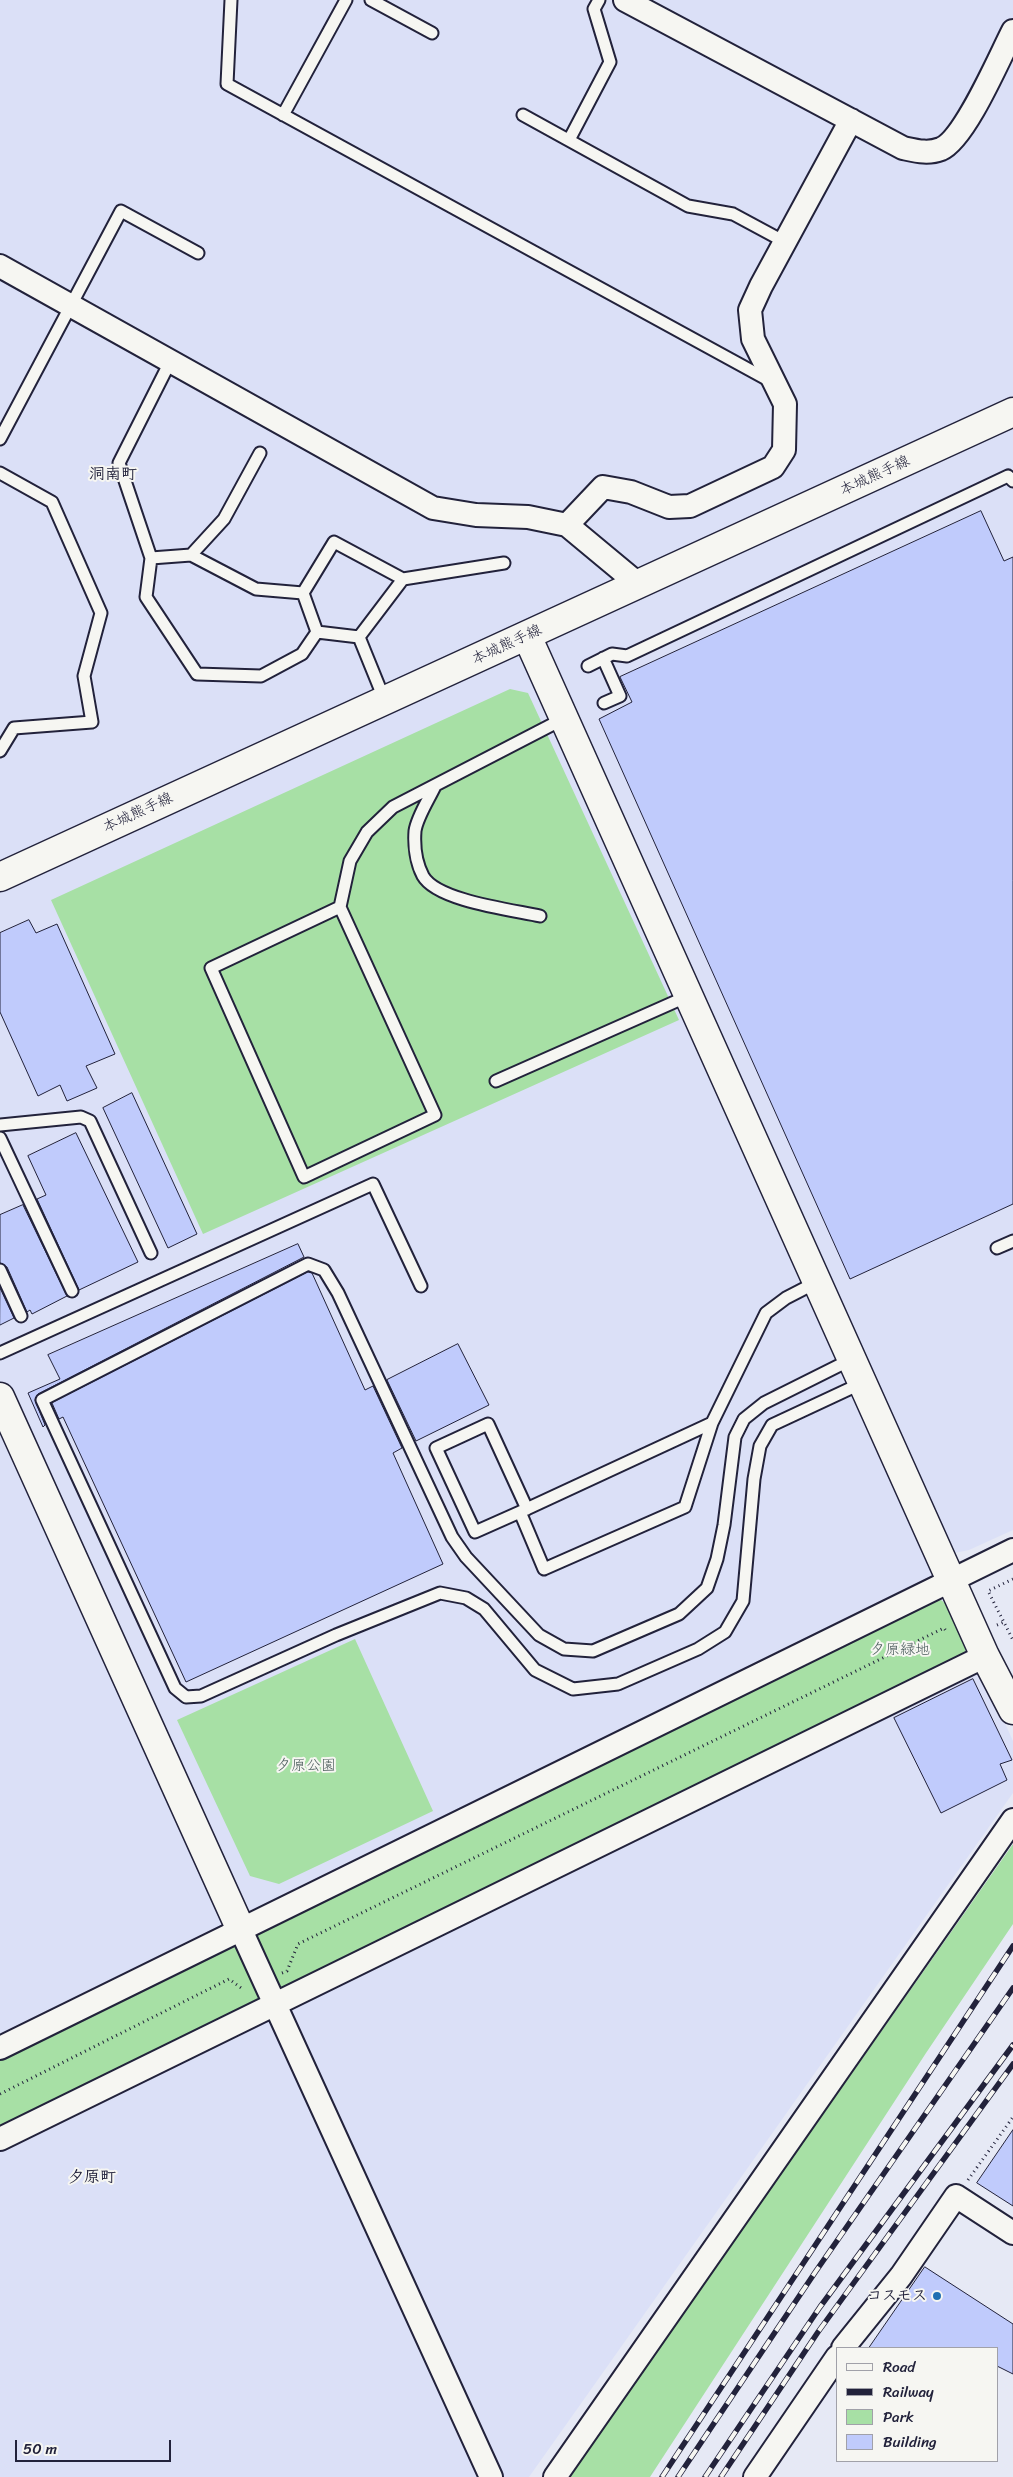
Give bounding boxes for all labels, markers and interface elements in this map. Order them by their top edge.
street label: 本城熊手線 [837,452,913,500]
district label: 洞南町 [89,465,137,485]
street label: 本城熊手線 [469,621,545,669]
street label: 本城熊手線 [100,789,176,837]
park label: 夕原緑地 [870,1641,930,1659]
park label: 夕原公園 [276,1757,336,1775]
district label: 夕原町 [68,2168,116,2188]
place label: コスモス [867,2287,927,2305]
marker: コスモス [931,2290,943,2302]
legend [836,2347,998,2462]
text: Road [883,2354,915,2380]
text: Railway [883,2379,934,2405]
text: Park [883,2404,914,2430]
text: Building [883,2429,937,2455]
scale bar [18,2430,174,2462]
text: 50 m [23,2436,57,2462]

